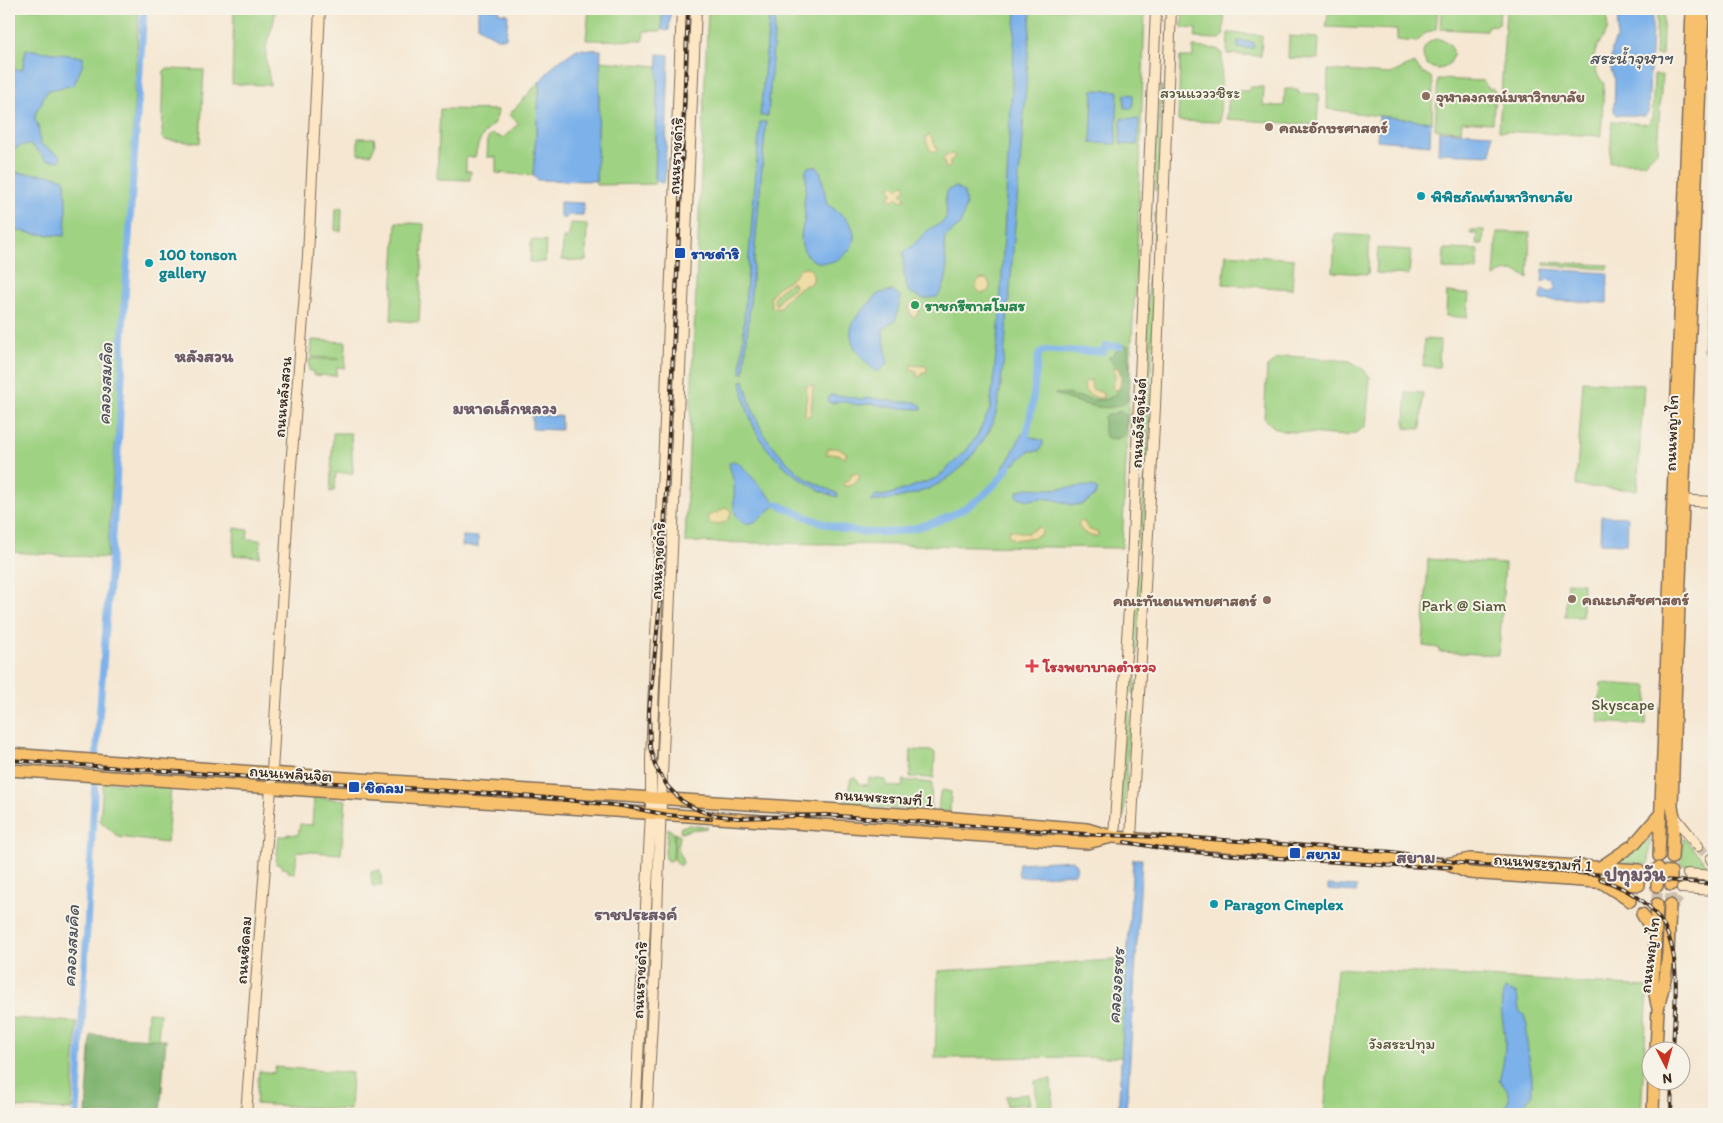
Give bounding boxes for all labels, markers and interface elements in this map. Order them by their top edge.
water label: สระน้ำจุฬาฯ [1589,46,1674,70]
park label: สวนแวววชิระ [1160,83,1240,102]
place label: จุฬาลงกรณ์มหาวิทยาลัย [1436,87,1585,108]
marker: จุฬาลงกรณ์มหาวิทยาลัย [1420,90,1432,102]
street label: ถนนราชดำริ [664,117,687,195]
place label: คณะอักษรศาสตร์ [1279,118,1389,137]
marker: คณะอักษรศาสตร์ [1263,121,1275,133]
place label: พิพิธภัณฑ์มหาวิทยาลัย [1430,187,1573,206]
marker: พิพิธภัณฑ์มหาวิทยาลัย [1415,190,1427,202]
place label: ราชดำริ [691,244,740,263]
place label: 100 tonson gallery [159,245,238,283]
marker: ราชดำริ [673,246,687,260]
marker: 100 tonson gallery [143,257,155,269]
place label: ราชกรีฑาสโมสร [925,296,1026,315]
marker: ราชกรีฑาสโมสร [909,299,921,311]
water label: คลองสมคิด [93,342,117,426]
district label: หลังสวน [174,345,234,367]
street label: ถนนหลังสวน [269,356,296,438]
street label: ถนนอังรีดูนังต์ [1127,377,1151,469]
street label: ถนนพญาไท [1661,394,1682,472]
district label: มหาดเล็กหลวง [453,397,557,419]
street label: ถนนราชดำริ [646,522,669,600]
place label: คณะเภสัชศาสตร์ [1582,590,1690,609]
place label: คณะทันตแพทยศาสตร์ [1113,591,1258,610]
marker: คณะเภสัชศาสตร์ [1566,593,1578,605]
marker: คณะทันตแพทยศาสตร์ [1261,594,1273,606]
park label: Park @ Siam [1421,596,1507,615]
place label: โรงพยาบาลตำรวจ [1042,657,1156,676]
marker: โรงพยาบาลตำรวจ [1025,659,1039,673]
park label: Skyscape [1591,695,1655,714]
street label: ถนนเพลินจิต [249,761,333,786]
place label: ชิดลม [364,778,404,797]
marker: ชิดลม [347,780,361,794]
street label: ถนนพระรามที่ 1 [834,784,935,810]
place label: สยาม [1306,844,1341,863]
marker: สยาม [1288,846,1302,860]
district label: สยาม [1397,846,1435,868]
street label: ถนนพระรามที่ 1 [1493,849,1594,875]
district label: ปทุมวัน [1603,861,1666,888]
place label: Paragon Cineplex [1224,895,1344,915]
marker: Paragon Cineplex [1208,898,1220,910]
district label: ราชประสงค์ [595,903,677,925]
water label: คลองสมคิด [58,904,84,988]
street label: ถนนชิดลม [232,915,255,985]
street label: ถนนพญาไท [1635,916,1664,994]
street label: ถนนราชดำริ [628,941,651,1019]
water label: คลองอรชร [1102,946,1130,1025]
park label: วังสระปทุม [1369,1034,1435,1054]
north arrow [1640,1040,1690,1090]
text: N [1662,1069,1673,1087]

